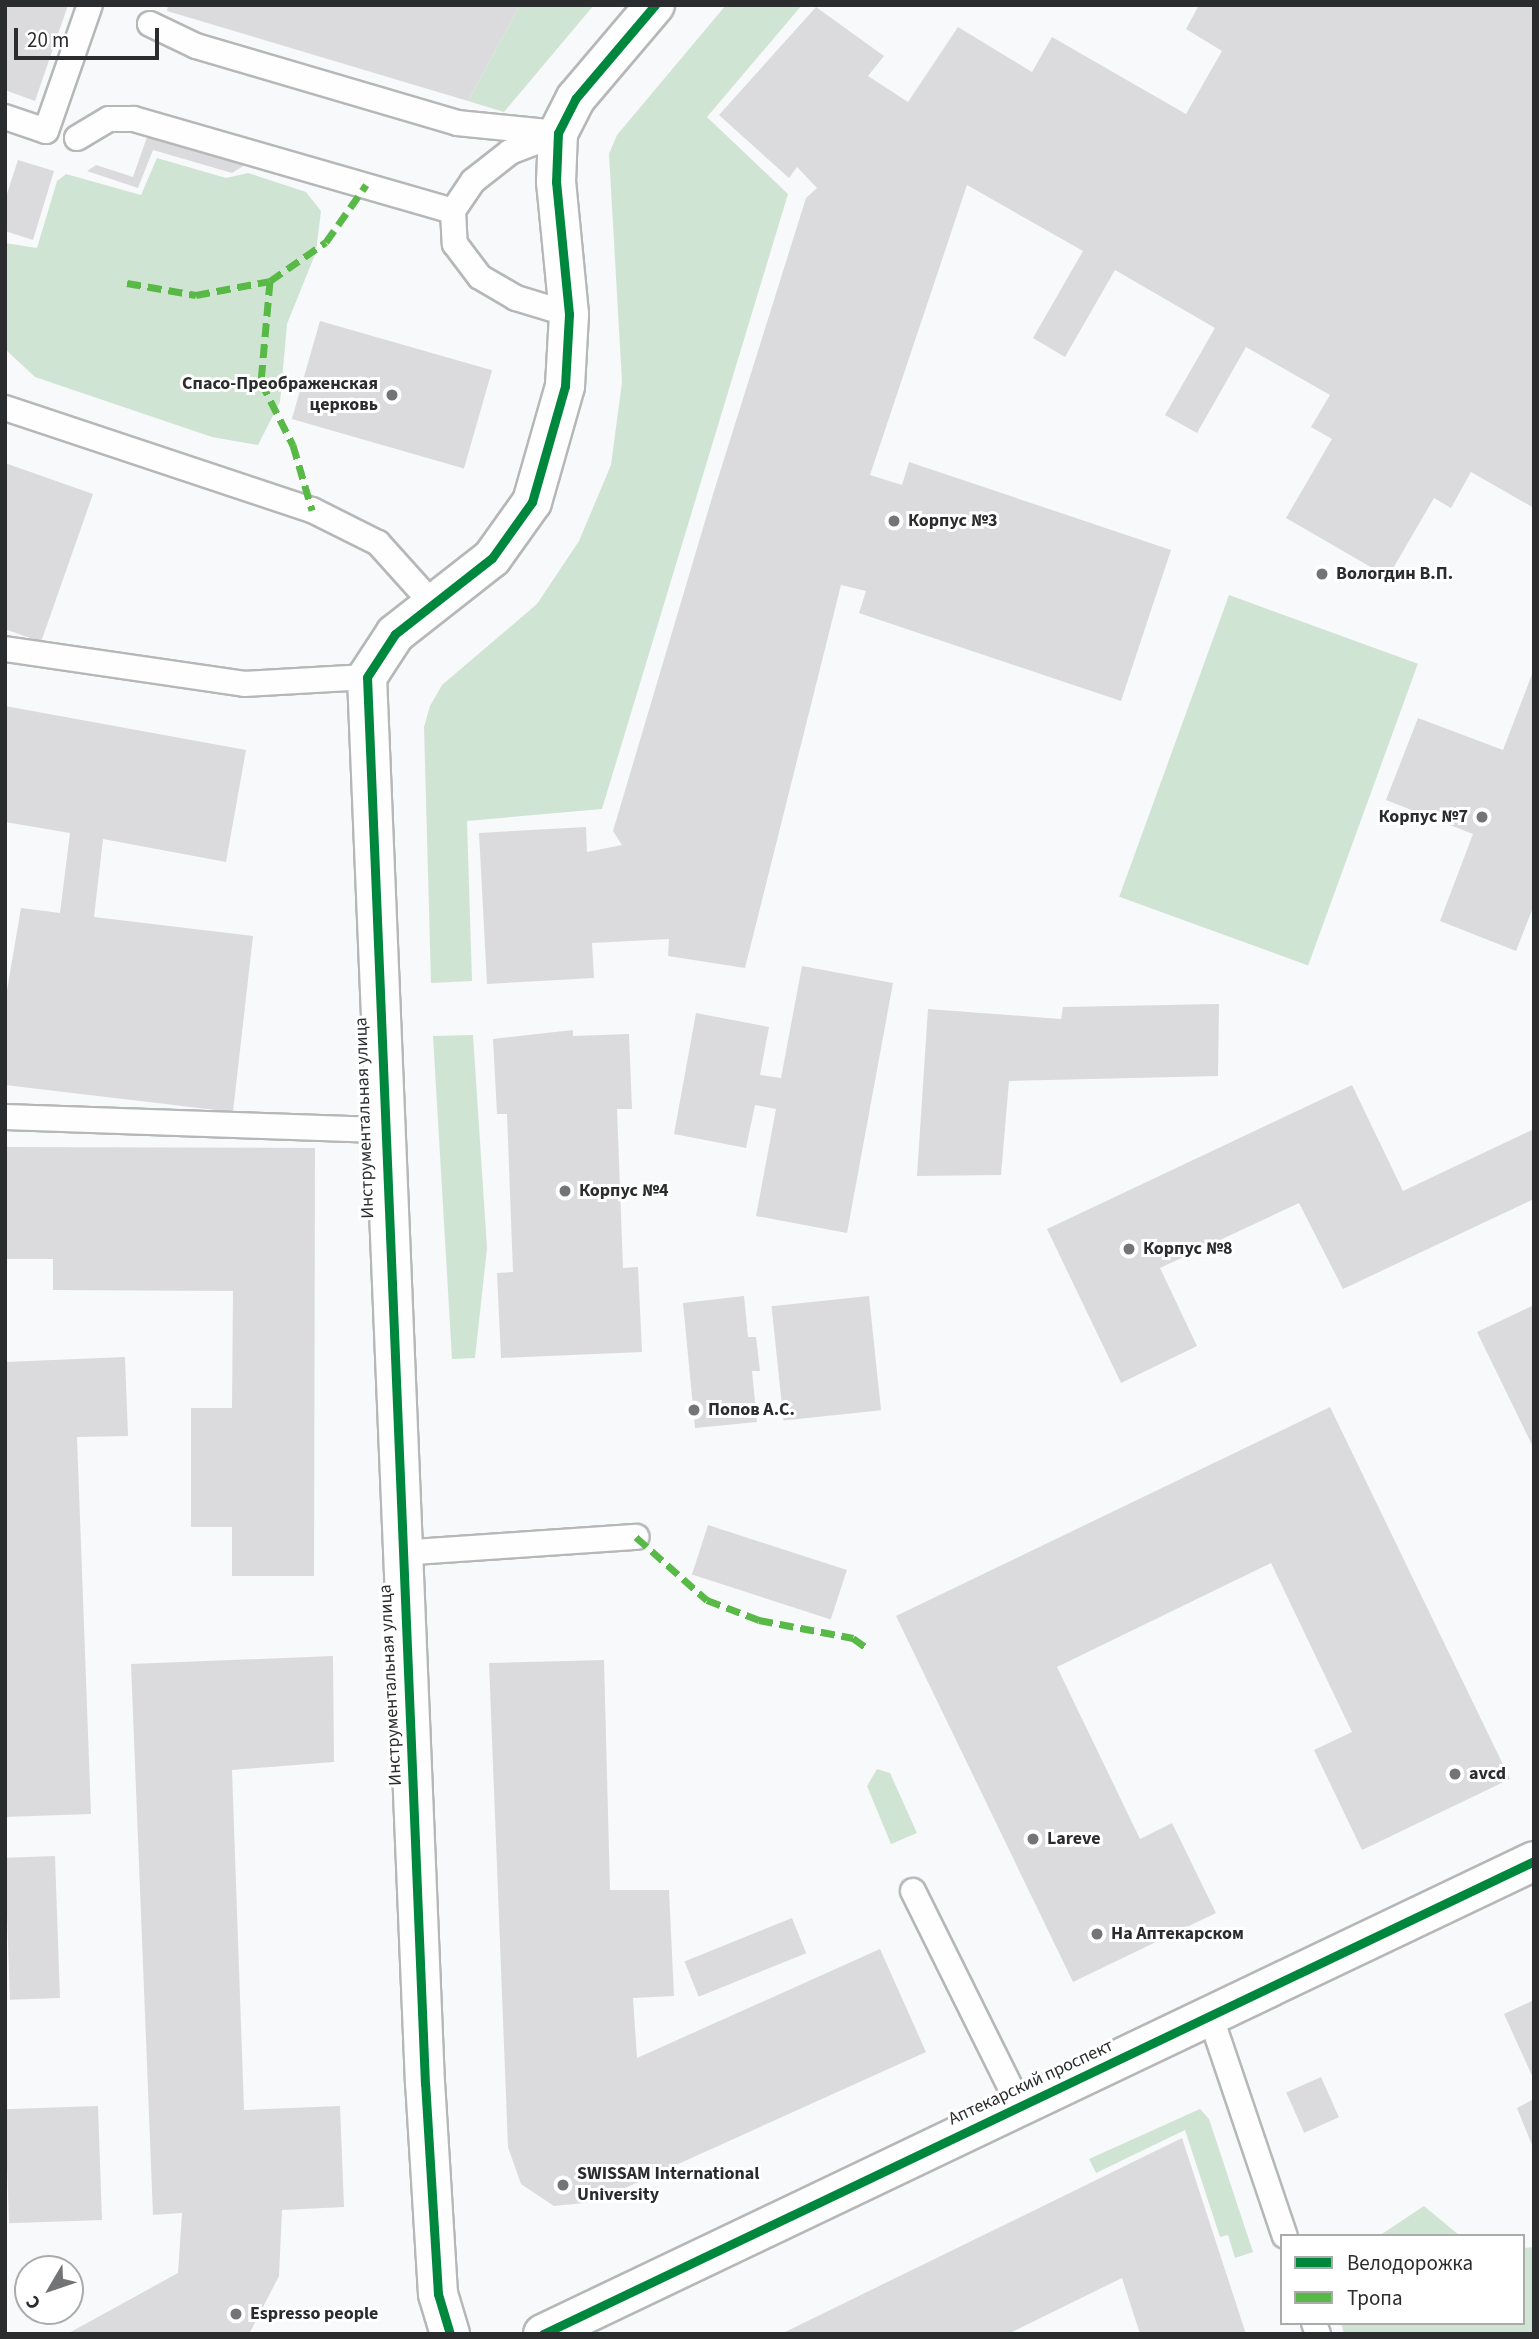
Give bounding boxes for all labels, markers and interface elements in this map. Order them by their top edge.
scale bar [18,14,163,58]
text: 20 m [27,25,69,55]
place label: Спасо-Преображенская церковь [182,374,378,416]
marker: Спасо-Преображенская церковь [384,387,400,403]
place label: Корпус №3 [908,510,998,532]
marker: Корпус №3 [886,513,902,529]
place label: Вологдин В.П. [1336,563,1453,585]
marker: Вологдин В.П. [1314,566,1330,582]
place label: Корпус №7 [1378,806,1468,828]
marker: Корпус №7 [1474,809,1490,825]
street label: Инструментальная улица [351,1017,379,1219]
place label: Корпус №4 [579,1180,669,1202]
marker: Корпус №4 [557,1183,573,1199]
place label: Корпус №8 [1143,1238,1233,1260]
marker: Корпус №8 [1121,1241,1137,1257]
place label: Попов А.С. [708,1399,795,1421]
marker: Попов А.С. [686,1402,702,1418]
street label: Инструментальная улица [375,1584,407,1786]
place label: avcd [1469,1763,1506,1785]
marker: avcd [1447,1766,1463,1782]
place label: Lareve [1047,1828,1101,1850]
marker: Lareve [1025,1831,1041,1847]
place label: На Аптекарском [1111,1923,1244,1945]
marker: На Аптекарском [1089,1926,1105,1942]
street label: Аптекарский проспект [945,2035,1117,2131]
place label: SWISSAM International University [577,2164,759,2206]
marker: SWISSAM International University [555,2177,571,2193]
legend [1280,2234,1525,2325]
text: Велодорожка [1347,2248,1473,2278]
north arrow [14,2255,84,2325]
text: Тропа [1347,2283,1403,2313]
text: С [20,2289,48,2315]
place label: Espresso people [250,2303,378,2325]
marker: Espresso people [228,2306,244,2322]

